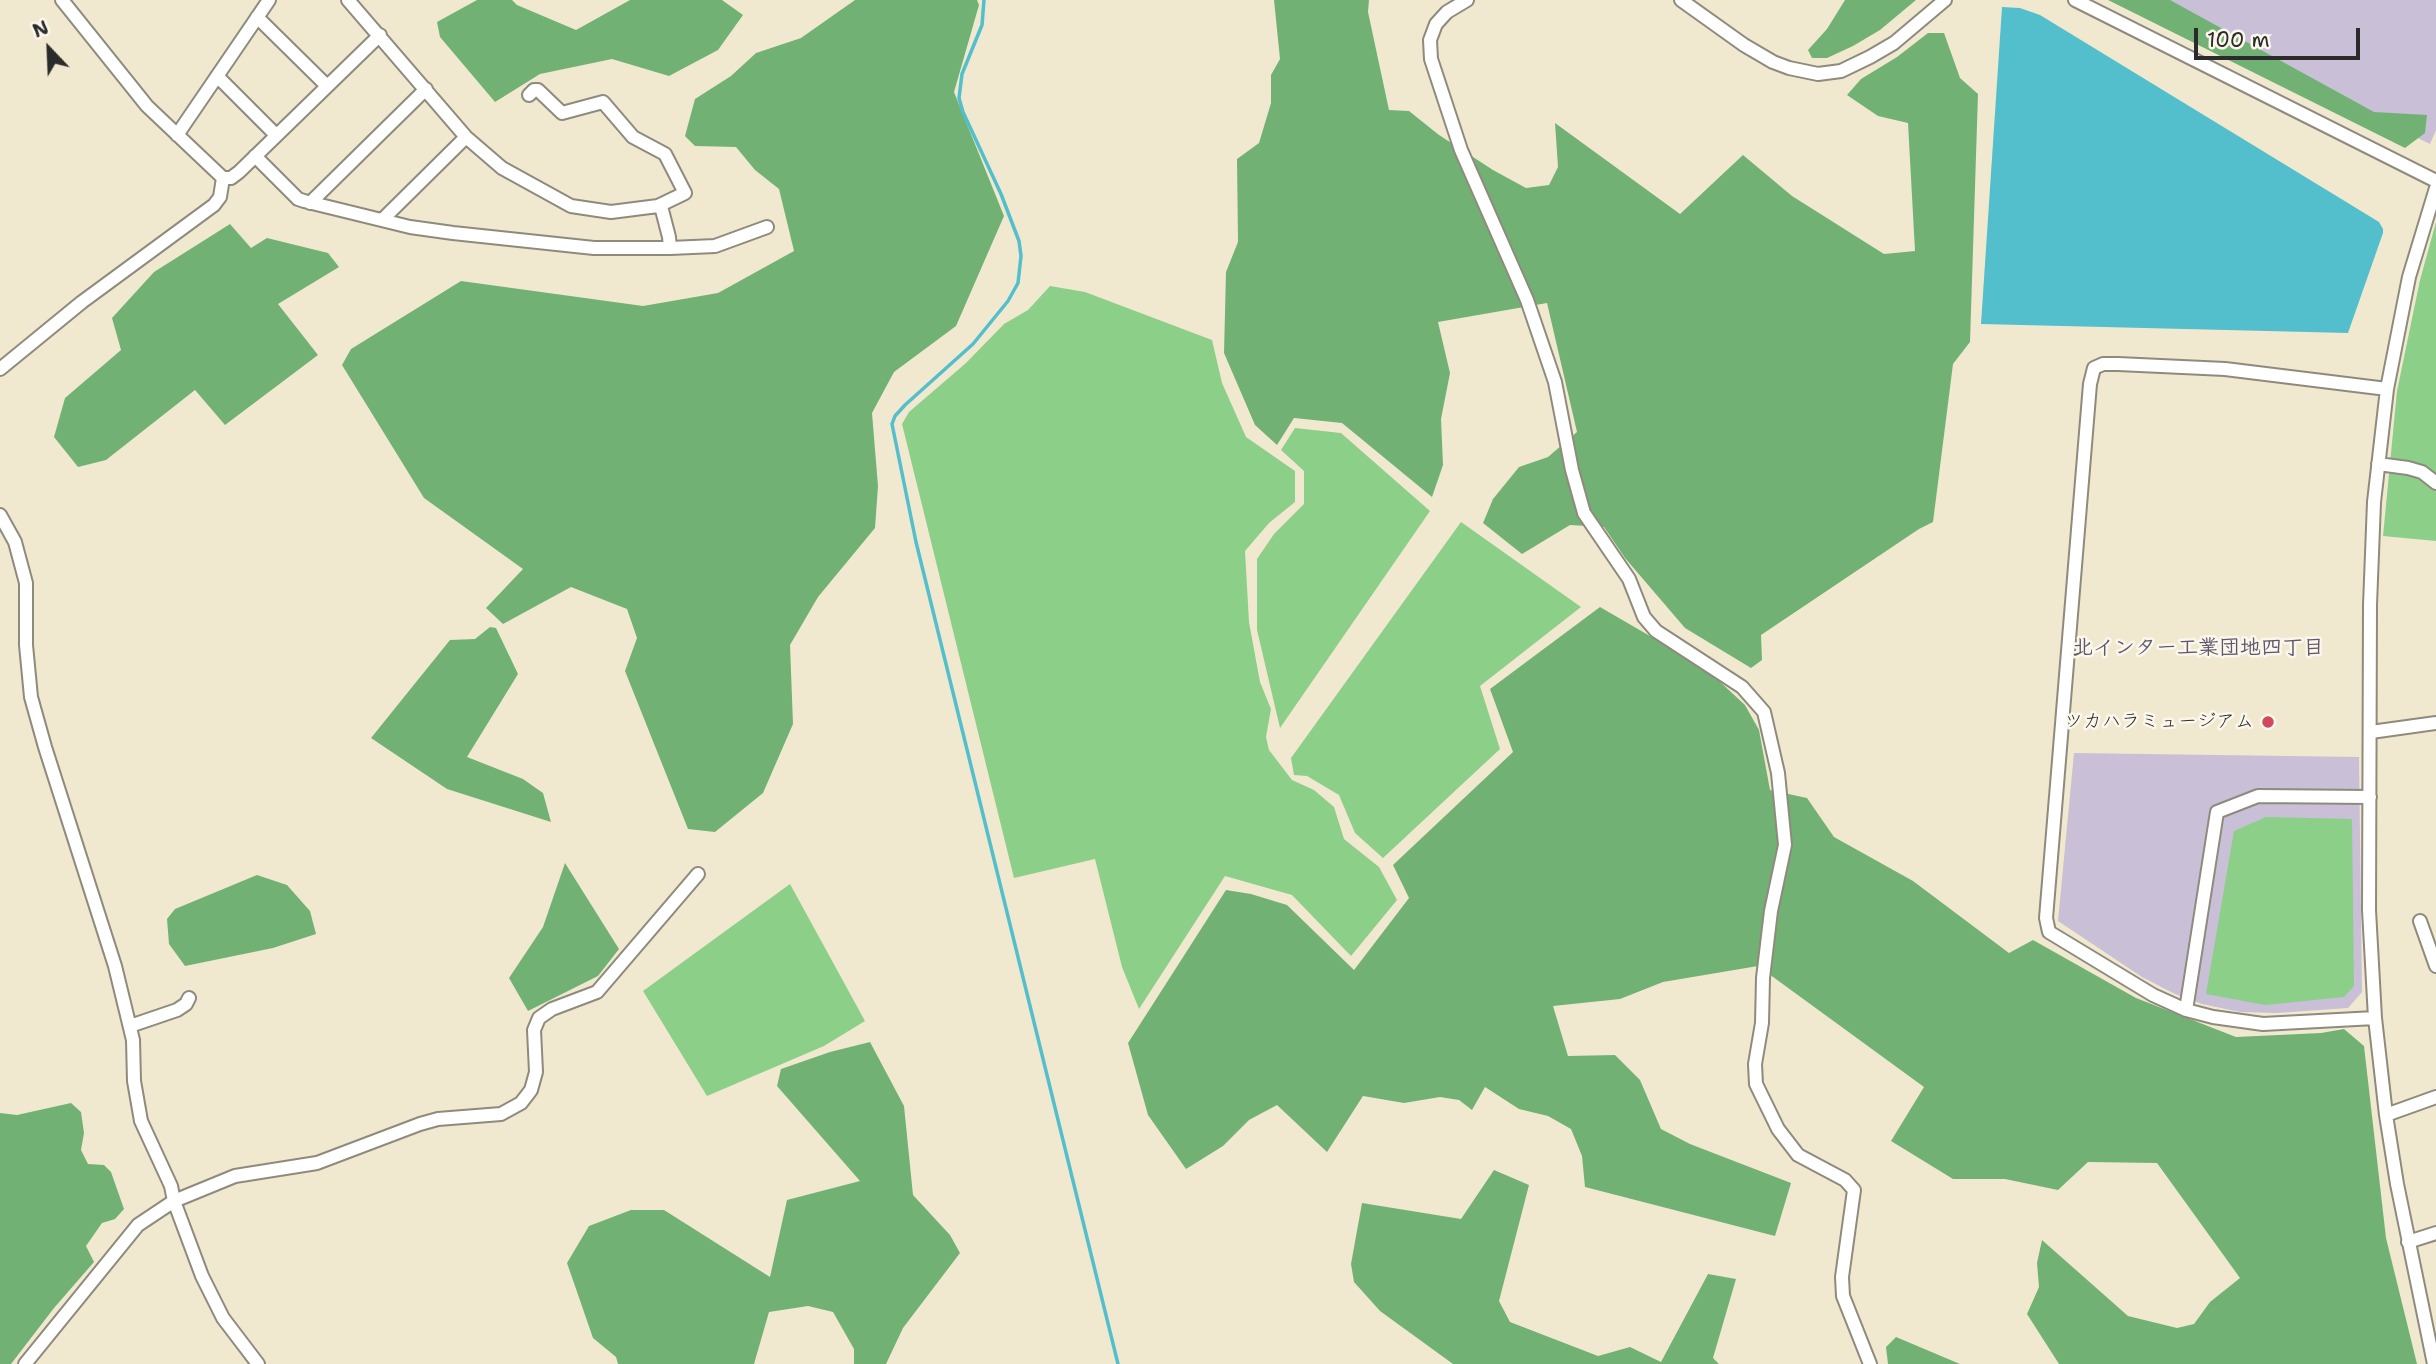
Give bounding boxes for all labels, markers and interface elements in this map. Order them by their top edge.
north arrow [14,14,84,84]
scale bar [2198,14,2364,58]
text: N [29,15,52,44]
text: 100 m [2207,26,2270,54]
district label: 北インター工業団地四丁目 [2072,636,2324,662]
place label: ツカハラミュージアム [2064,711,2254,733]
marker: ツカハラミュージアム [2260,714,2276,730]

